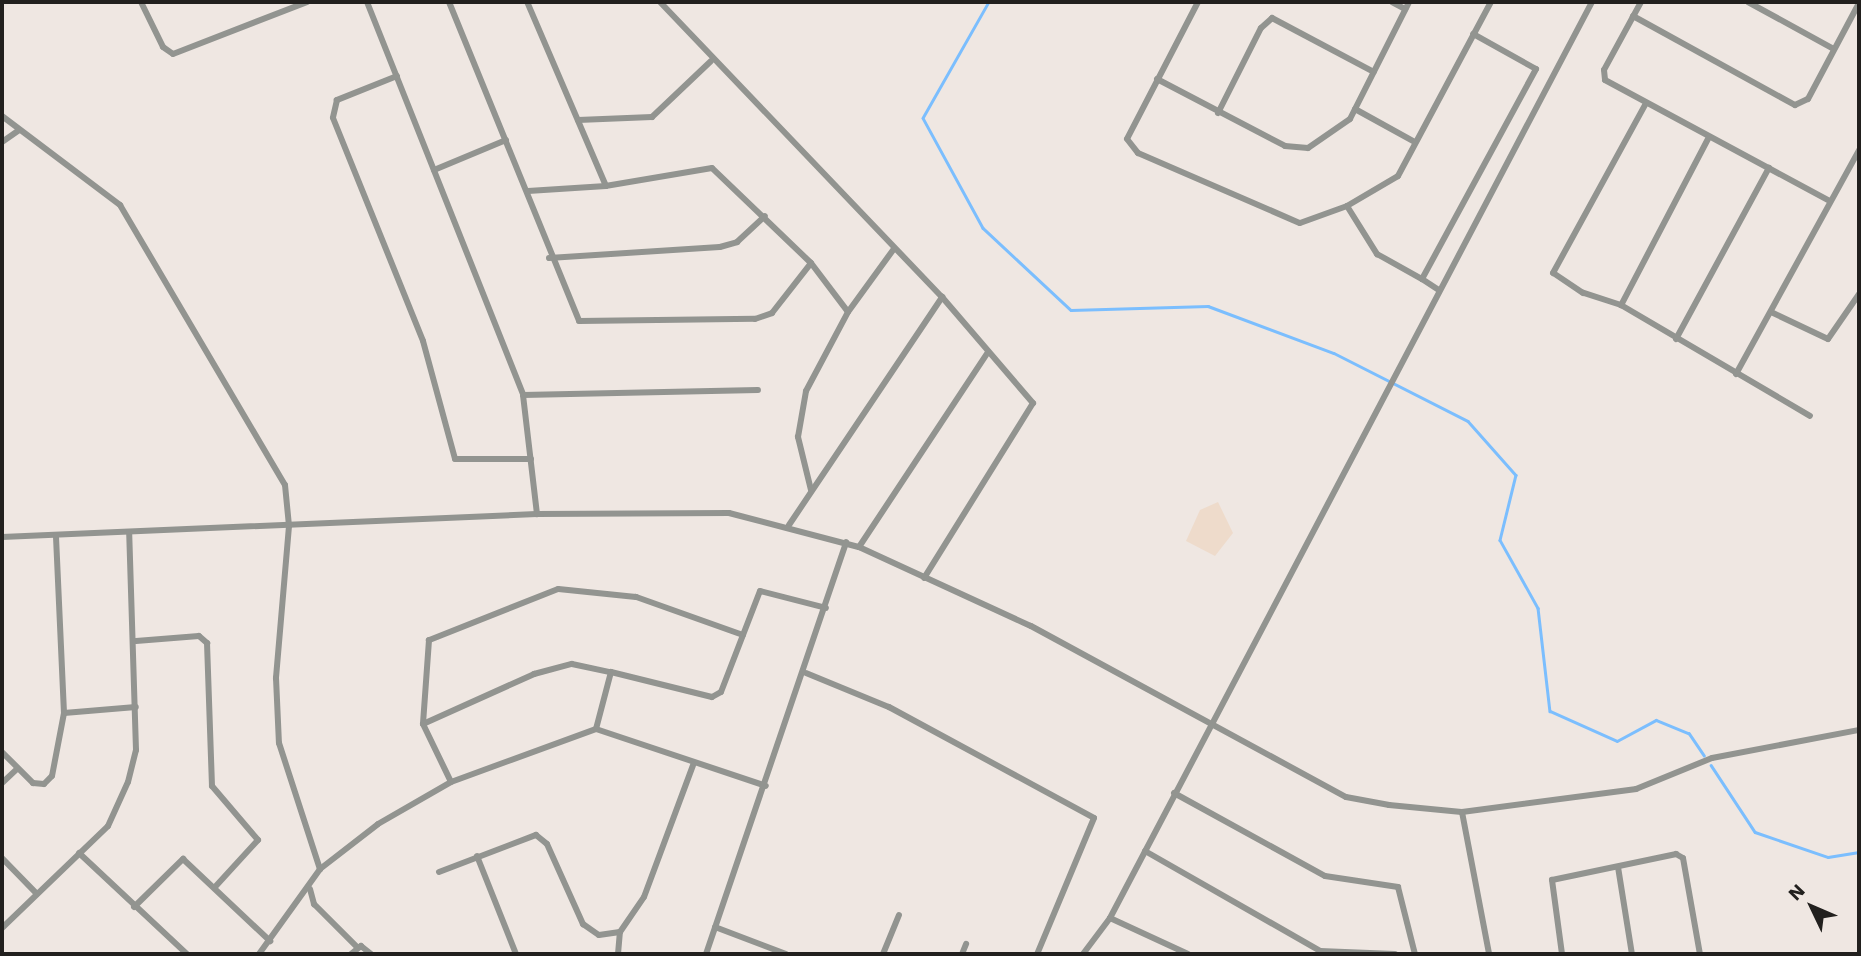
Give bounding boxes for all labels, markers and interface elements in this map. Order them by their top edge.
north arrow [1777,872,1847,942]
text: N [1783,879,1810,905]

